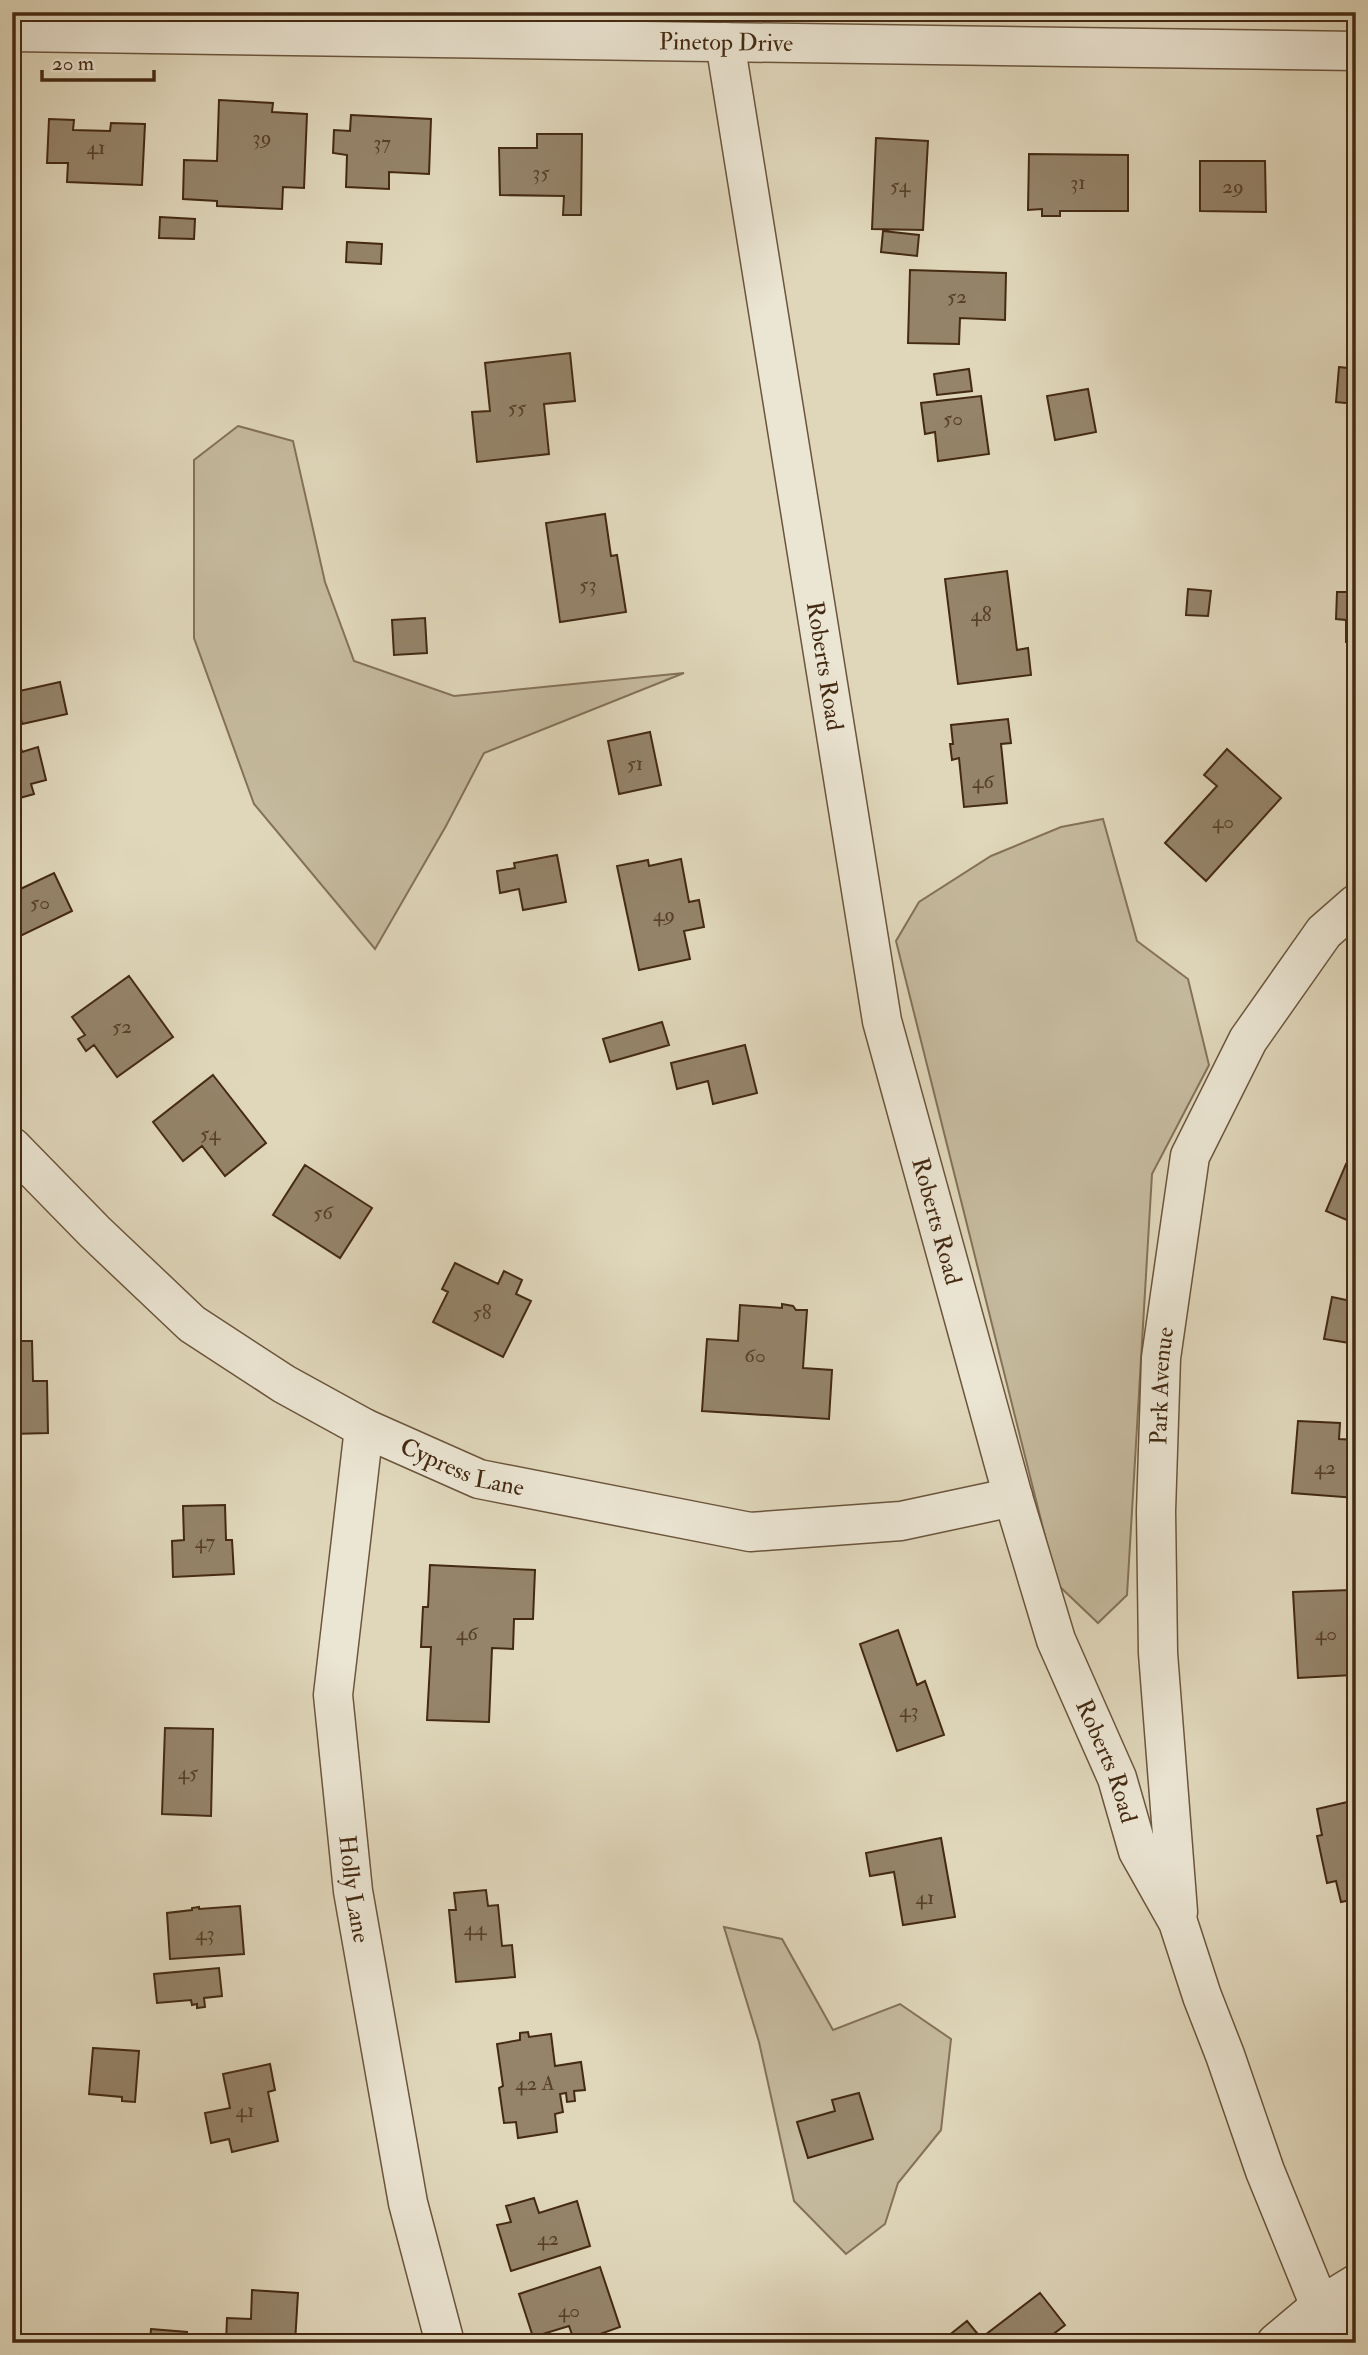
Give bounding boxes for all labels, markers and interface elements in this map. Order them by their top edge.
street label: Pinetop Drive [659,26,793,59]
scale bar [42,38,154,82]
text: 20 m [52,50,94,77]
house number: 39 [253,124,271,151]
house number: 37 [373,129,391,156]
house number: 41 [87,134,105,161]
house number: 35 [532,159,550,186]
house number: 31 [1070,169,1086,196]
house number: 54 [890,172,912,199]
house number: 29 [1222,173,1244,200]
house number: 52 [947,283,967,310]
house number: 55 [508,394,527,421]
house number: 50 [943,405,963,432]
house number: 53 [579,571,597,598]
street label: Roberts Road [799,599,850,733]
house number: 48 [970,601,992,628]
house number: 51 [627,750,643,777]
house number: 46 [972,768,995,795]
house number: 40 [1212,808,1234,835]
house number: 50 [30,889,50,916]
house number: 49 [653,901,675,928]
house number: 52 [112,1013,132,1040]
house number: 54 [200,1120,222,1147]
street label: Roberts Road [904,1154,969,1288]
house number: 56 [313,1199,334,1226]
house number: 58 [472,1299,492,1326]
street label: Park Avenue [1143,1325,1181,1446]
house number: 60 [744,1342,766,1369]
street label: Cypress Lane [395,1431,527,1503]
house number: 42 [1314,1454,1336,1481]
house number: 47 [195,1528,216,1555]
house number: 46 [456,1620,479,1647]
house number: 40 [1315,1620,1337,1647]
street label: Roberts Road [1068,1694,1144,1827]
house number: 43 [899,1697,919,1724]
house number: 45 [178,1759,199,1786]
street label: Holly Lane [331,1834,377,1945]
house number: 41 [916,1884,934,1911]
house number: 44 [464,1915,488,1942]
house number: 43 [195,1920,215,1947]
house number: 42 A [515,2070,555,2097]
house number: 41 [236,2097,254,2124]
house number: 42 [537,2225,559,2252]
house number: 40 [558,2297,580,2324]

